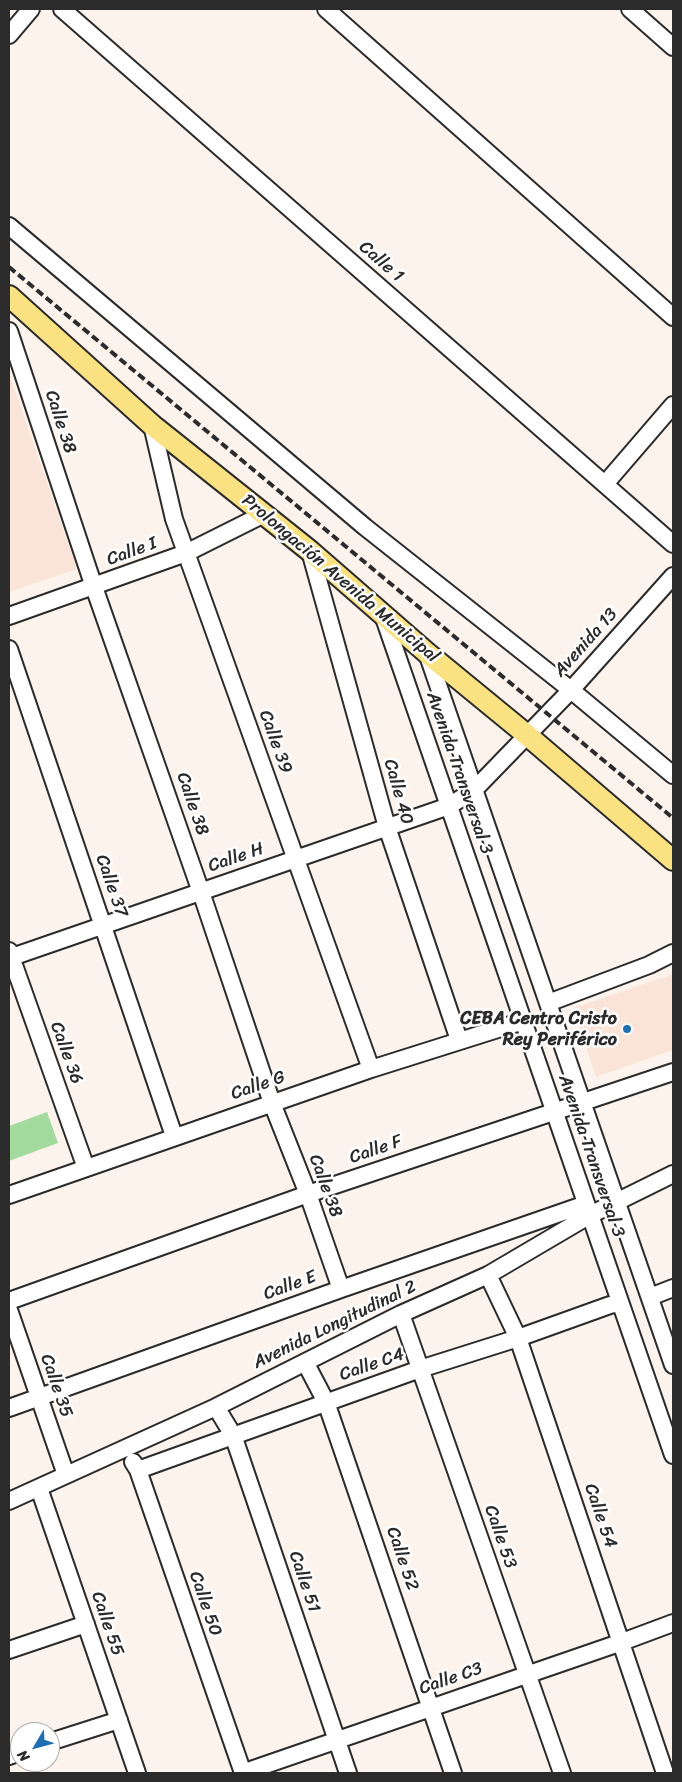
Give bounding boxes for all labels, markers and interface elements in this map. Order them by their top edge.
street label: Calle 1 [354,237,408,287]
street label: Calle 38 [40,388,80,456]
street label: Prolongación Avenida Municipal [237,490,443,668]
street label: Calle I [104,533,160,571]
street label: Avenida 13 [550,604,622,682]
street label: Avenida Transversal 3 [421,689,497,857]
street label: Calle 39 [254,708,296,776]
street label: Calle 40 [378,757,418,827]
street label: Calle 38 [171,770,213,838]
street label: Calle H [205,838,267,878]
street label: Calle 37 [90,852,132,920]
place label: CEBA Centro Cristo Rey Periférico [460,1008,617,1050]
street label: Calle 36 [45,1019,87,1087]
marker: CEBA Centro Cristo Rey Periférico [621,1023,633,1035]
street label: Calle G [228,1067,288,1105]
street label: Avenida Transversal 3 [553,1072,629,1240]
street label: Calle F [347,1131,405,1169]
street label: Calle 38 [304,1152,346,1220]
street label: Calle E [261,1267,319,1305]
street label: Avenida Longitudinal 2 [250,1276,420,1374]
street label: Calle C4 [337,1344,407,1386]
street label: Calle 35 [35,1352,77,1420]
street label: Calle 54 [579,1481,621,1551]
street label: Calle 53 [479,1503,521,1571]
street label: Calle 52 [381,1524,423,1594]
street label: Calle 51 [284,1549,324,1615]
street label: Calle 50 [184,1569,226,1639]
street label: Calle 55 [86,1589,128,1659]
street label: Calle C3 [416,1658,486,1700]
north arrow [10,1722,60,1772]
text: N [11,1744,36,1767]

